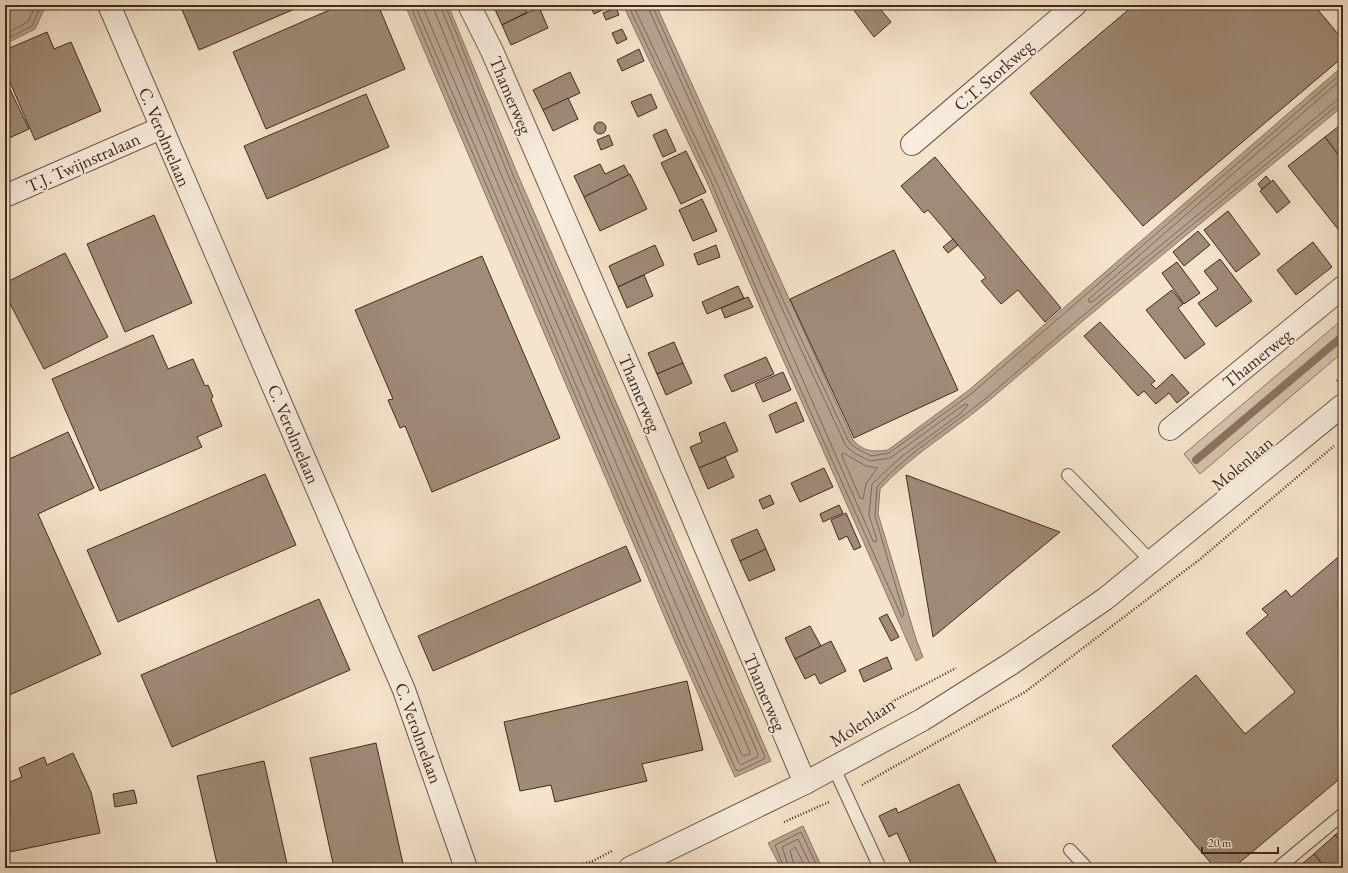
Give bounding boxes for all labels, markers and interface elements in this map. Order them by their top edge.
street label: C.T. Storkweg [948,34,1038,116]
street label: Thamerweg [484,53,538,138]
street label: C. Verolmelaan [134,84,196,191]
street label: T.J. Twijnstralaan [23,126,144,197]
street label: Thamerweg [1218,323,1296,393]
street label: Thamerweg [613,351,667,436]
street label: C. Verolmelaan [263,381,325,488]
street label: Molenlaan [1206,430,1278,495]
street label: Thamerweg [738,650,792,735]
street label: C. Verolmelaan [390,679,448,787]
street label: Molenlaan [825,692,900,752]
scale bar [1202,829,1278,855]
text: 20 m [1208,835,1232,851]

